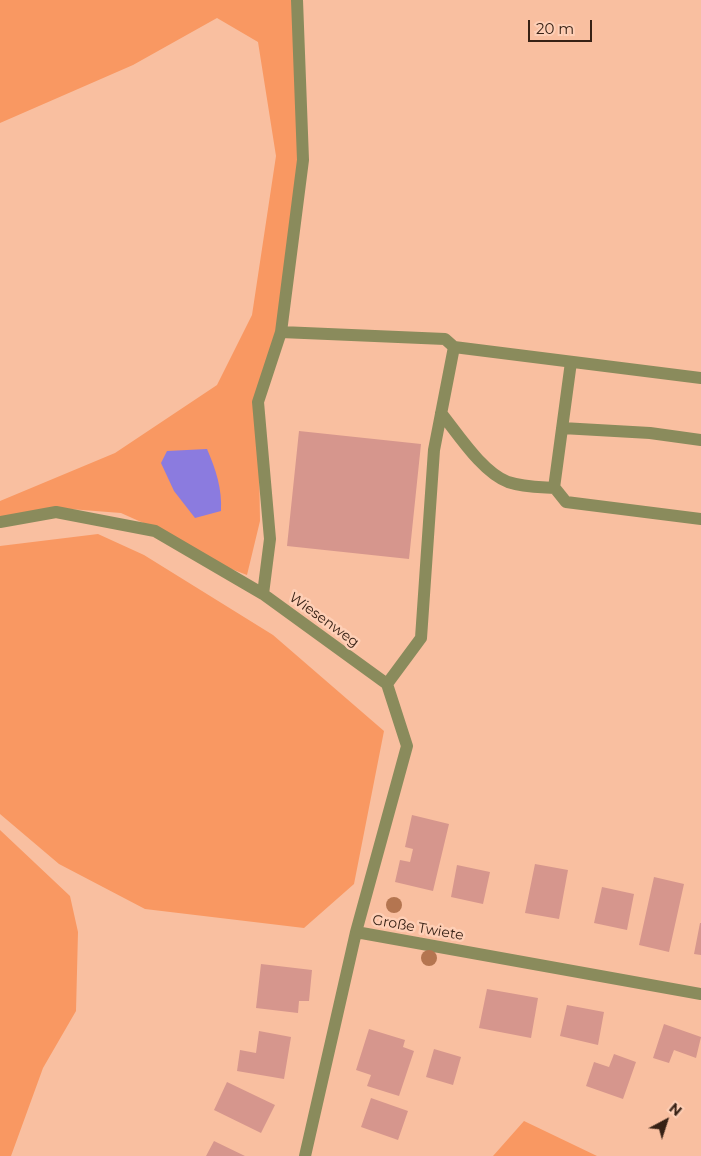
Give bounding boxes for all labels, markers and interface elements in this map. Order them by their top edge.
scale bar [531,10,595,42]
text: 20 m [536,19,574,38]
street label: Wiesenweg [286,589,362,651]
street label: Große Twiete [371,912,465,944]
north arrow [641,1096,691,1146]
text: N [666,1099,686,1120]

